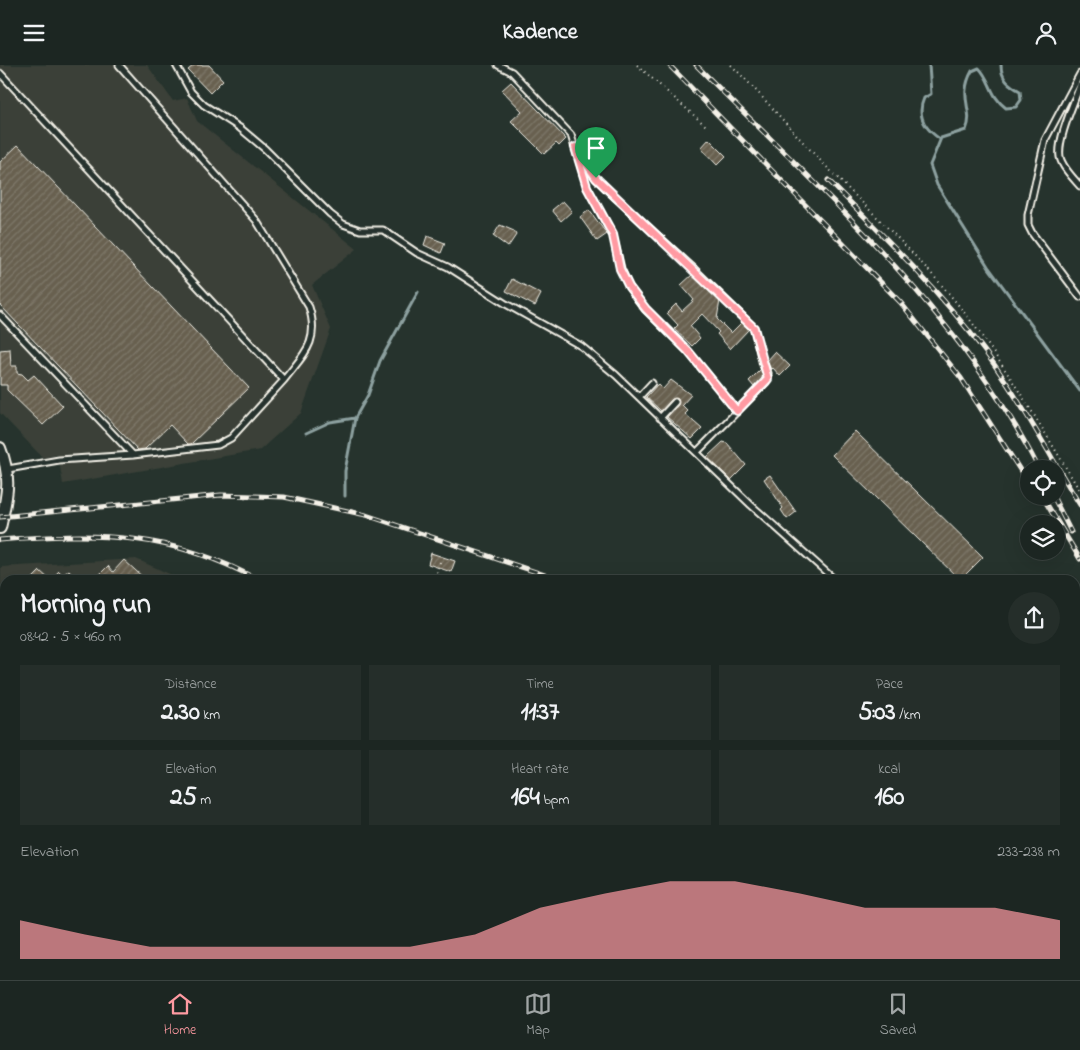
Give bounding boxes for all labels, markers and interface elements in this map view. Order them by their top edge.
text: Kadence [502,17,578,49]
icon: menu [20,19,48,47]
icon: person [1032,19,1060,47]
pin [575,127,617,178]
icon: arrive [582,134,610,162]
map controls [1020,460,1065,560]
button: locate [1020,460,1065,505]
button: layers [1020,515,1065,560]
text: Morning run [20,585,151,626]
button: share [1008,592,1060,644]
text: 08:42 · 5 × 460 m [20,625,121,649]
text: Distance [165,674,216,695]
text: Time [526,674,554,695]
text: Pace [876,674,903,695]
text: 2.30 [161,695,200,731]
text: 11:37 [521,695,559,731]
text: 5:03 [858,695,896,731]
text: km [200,705,220,726]
text: /km [896,705,921,726]
text: Elevation [165,759,216,780]
text: Heart rate [511,759,569,780]
text: kcal [878,759,900,780]
text: 25 [170,780,197,816]
text: 164 [511,780,540,816]
text: 160 [874,780,904,816]
text: m [197,790,211,811]
text: bpm [540,790,569,811]
text: Elevation [20,840,79,864]
text: 233–238 m [997,840,1060,864]
tab: Home [164,990,196,1041]
tab: Map [524,990,552,1041]
tab: Saved [880,990,916,1041]

